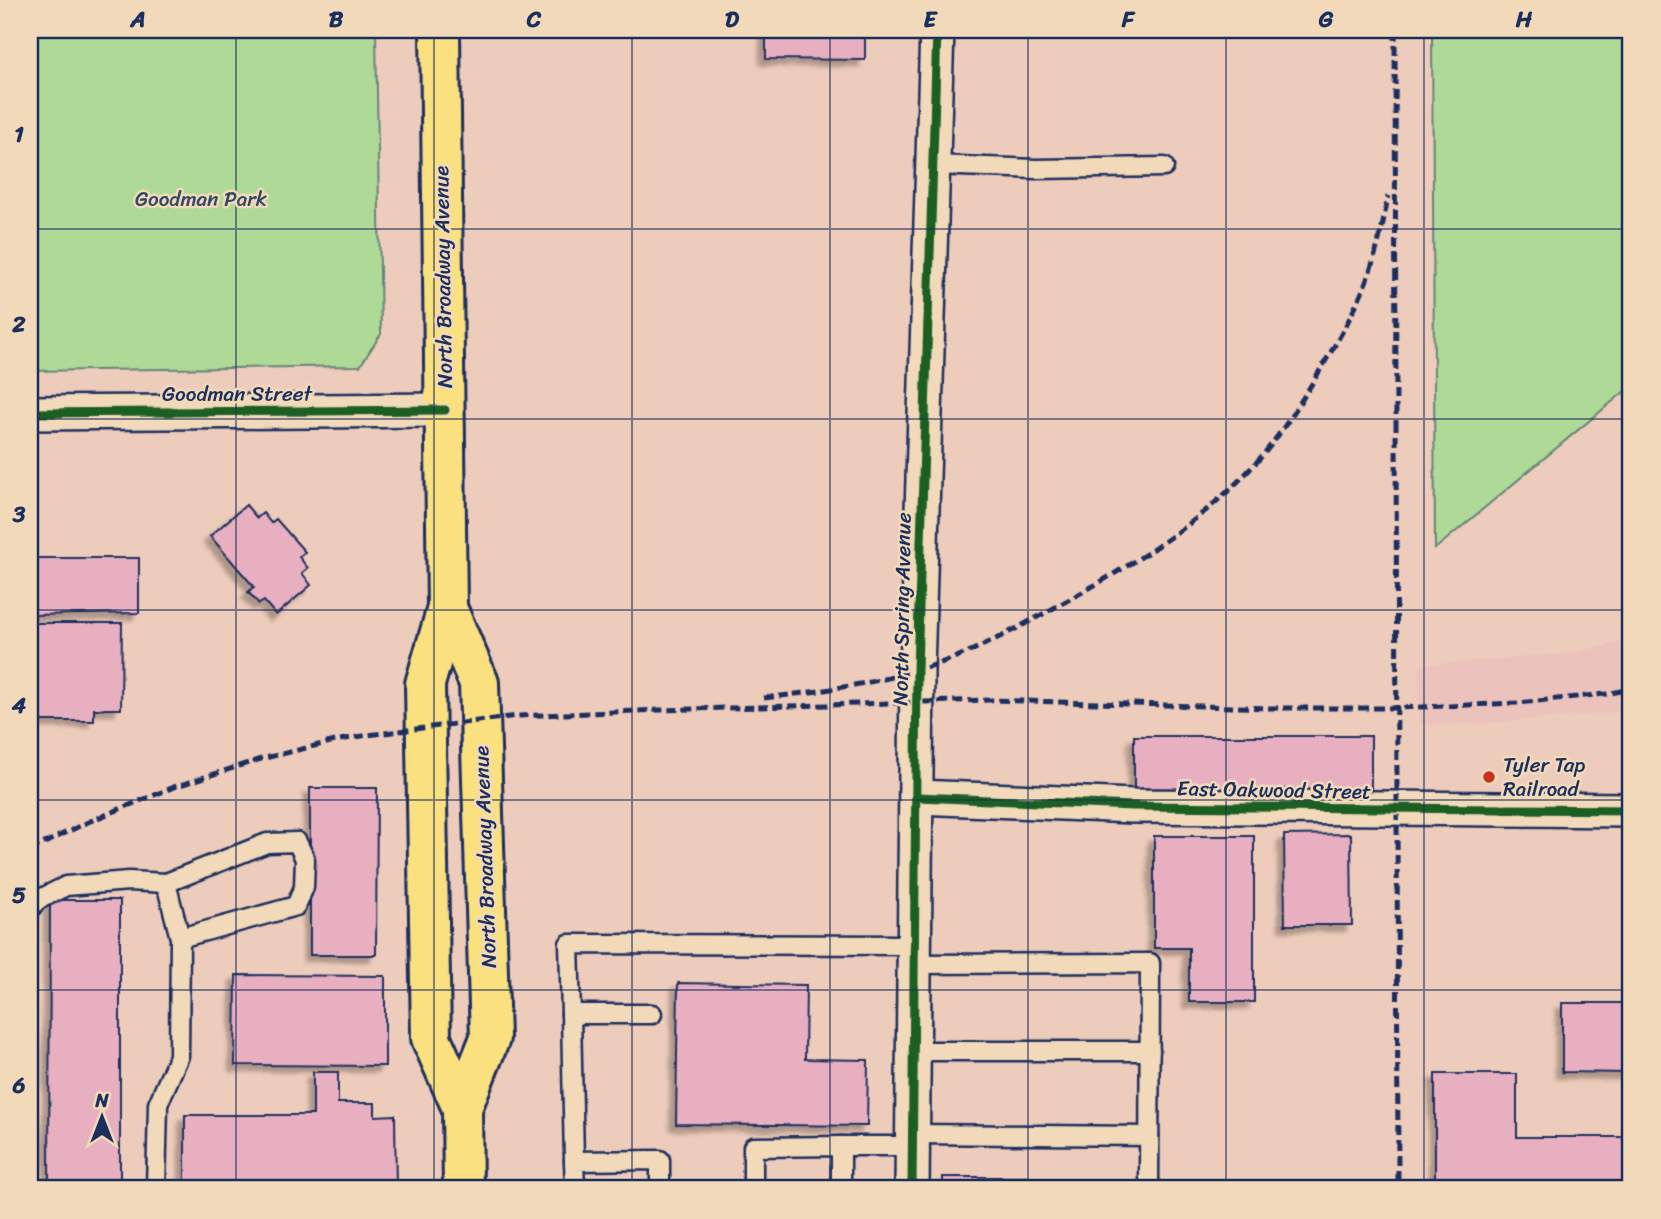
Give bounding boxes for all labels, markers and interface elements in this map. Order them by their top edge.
text: A [129,0,146,40]
text: B [329,0,344,40]
text: C [526,0,542,40]
text: D [725,0,740,40]
text: E [924,0,939,40]
text: F [1121,0,1136,40]
text: G [1318,0,1334,40]
text: H [1515,0,1533,40]
text: 1 [14,114,24,155]
street label: North Broadway Avenue [422,166,464,388]
park label: Goodman Park [135,180,267,218]
text: 2 [11,304,26,345]
street label: Goodman Street [162,375,314,413]
text: 3 [12,494,26,535]
street label: North Spring Avenue [881,512,923,706]
text: 4 [11,685,27,726]
street label: North Broadway Avenue [462,745,508,969]
place label: Tyler Tap Railroad [1503,746,1585,808]
street label: East Oakwood Street [1177,769,1371,811]
marker: Tyler Tap Railroad [1481,769,1497,785]
text: 5 [12,875,26,916]
text: 6 [11,1065,26,1106]
north arrow [66,1082,136,1152]
text: N [94,1084,109,1117]

